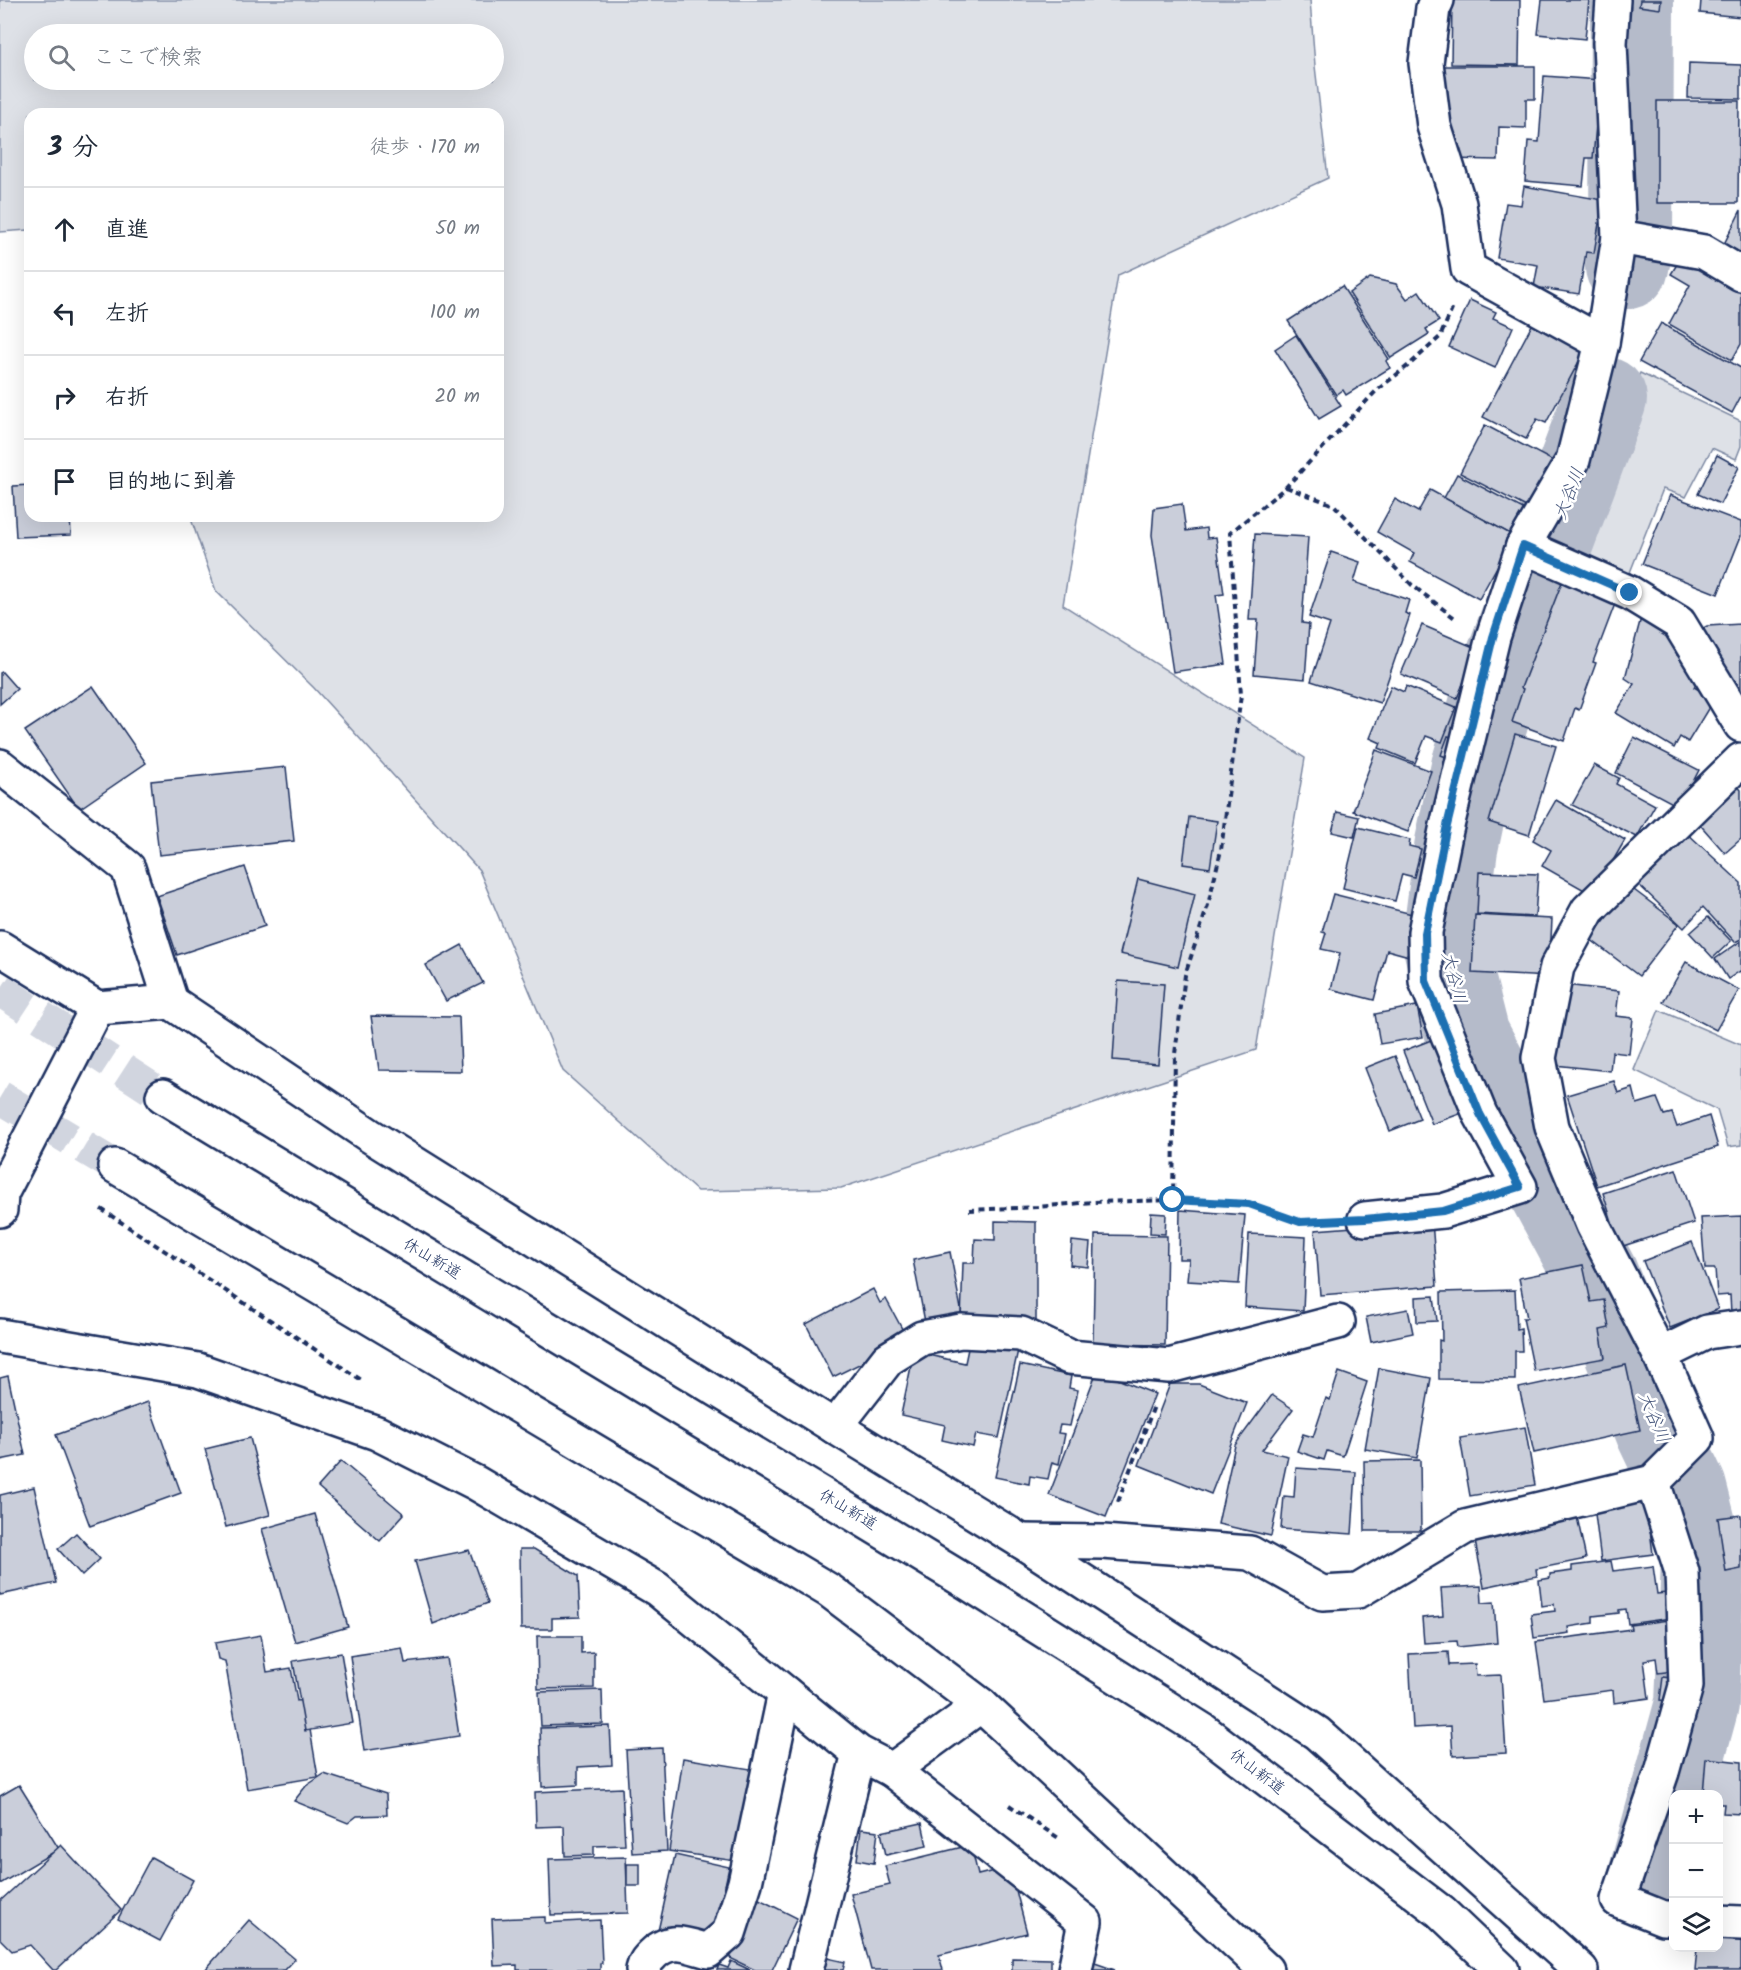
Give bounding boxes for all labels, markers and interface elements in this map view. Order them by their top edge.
search box [24,24,504,90]
icon: search [45,41,78,74]
text: ここで検索 [93,41,203,76]
text: 3 分 [48,127,98,169]
text: 徒歩 · 170 m [370,132,480,164]
icon: ahead [48,213,81,246]
text: 直進 [105,213,149,248]
text: 50 m [435,213,480,245]
icon: left [48,297,81,330]
text: 左折 [105,297,149,332]
text: 100 m [430,297,480,329]
icon: right [48,381,81,414]
text: 右折 [105,381,149,416]
text: 20 m [434,381,480,413]
water label: 大谷川 [1547,464,1593,524]
icon: arrive [48,465,81,498]
text: 目的地に到着 [105,465,237,500]
route end [1616,579,1642,605]
water label: 大谷川 [1432,948,1474,1008]
route start [1159,1186,1185,1212]
street label: 休山新道 [398,1232,466,1286]
water label: 大谷川 [1629,1387,1677,1449]
street label: 休山新道 [814,1483,882,1537]
street label: 休山新道 [1224,1743,1290,1801]
map controls [1669,1790,1723,1952]
button: + [1669,1790,1723,1844]
button: − [1669,1844,1723,1898]
button: layers [1669,1898,1723,1952]

